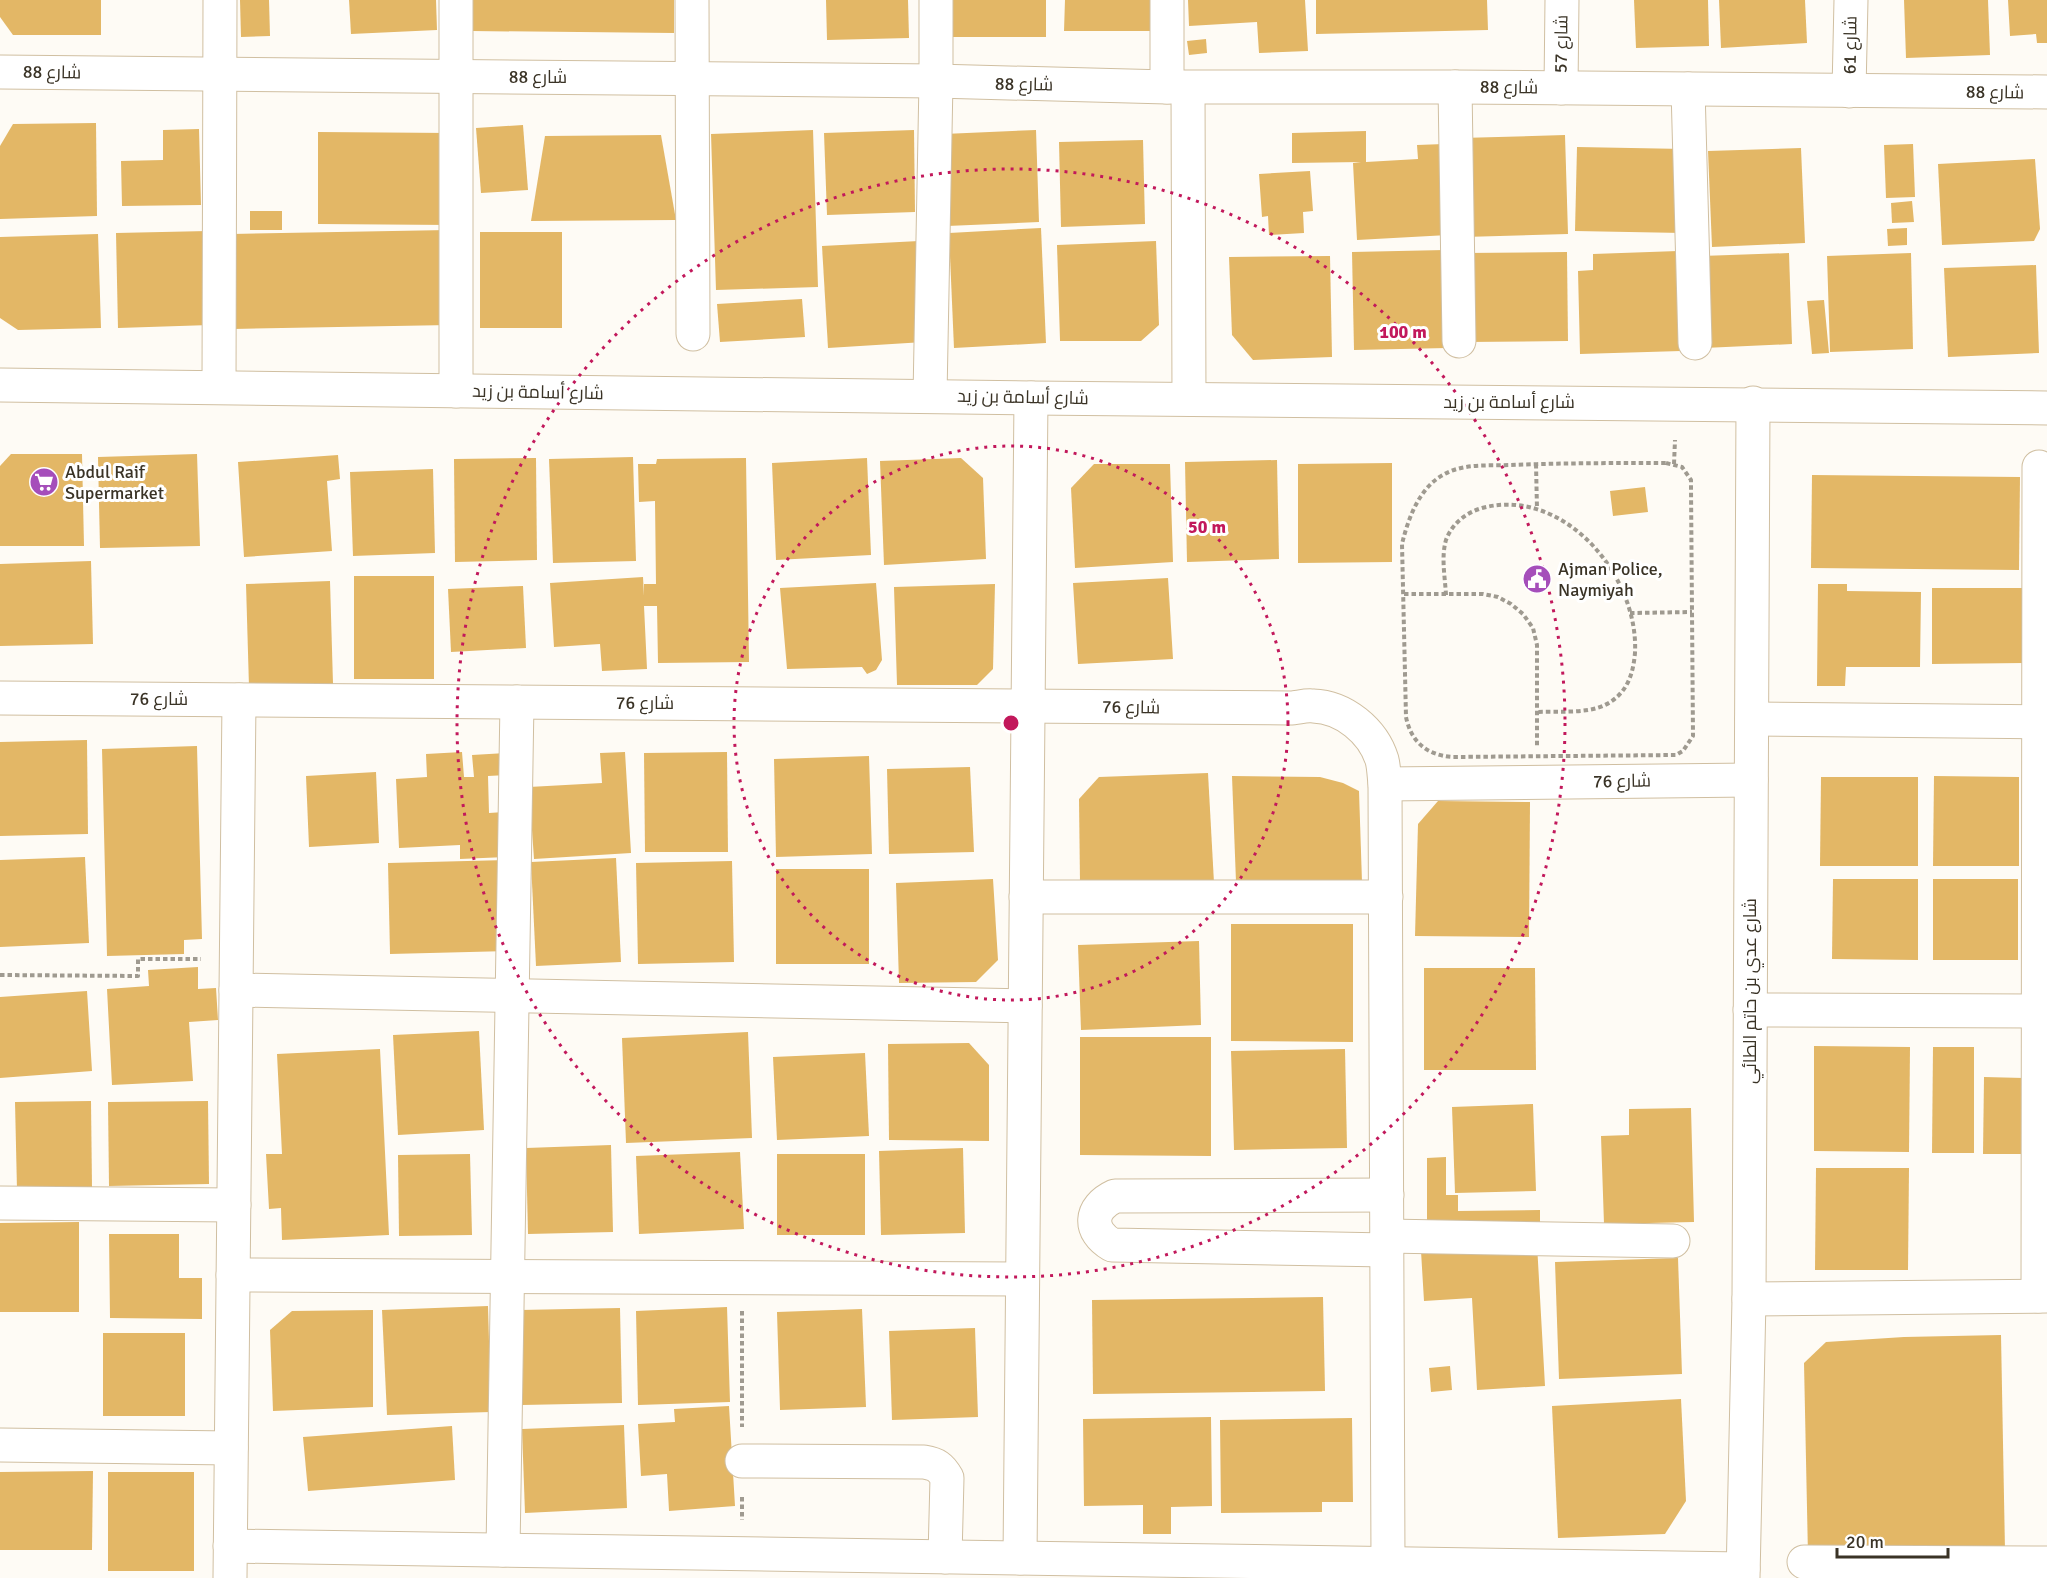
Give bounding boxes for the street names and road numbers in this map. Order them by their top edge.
street label: شارع 57 [1549,15,1574,73]
street label: شارع 61 [1838,16,1863,74]
street label: شارع 88 [23,60,81,85]
street label: شارع 88 [509,66,567,89]
street label: شارع 88 [995,72,1053,97]
street label: شارع 88 [1480,75,1538,100]
street label: شارع 88 [1966,80,2024,105]
street label: شارع أسامة بن زيد [472,380,604,405]
street label: شارع أسامة بن زيد [957,385,1089,410]
street label: شارع أسامة بن زيد [1443,391,1575,414]
street label: شارع 76 [130,688,188,711]
street label: شارع 76 [616,692,674,715]
street label: شارع 76 [1102,695,1160,720]
street label: شارع 76 [1593,769,1651,794]
street label: شارع عدي بن حاتم الطائي [1739,898,1764,1084]

